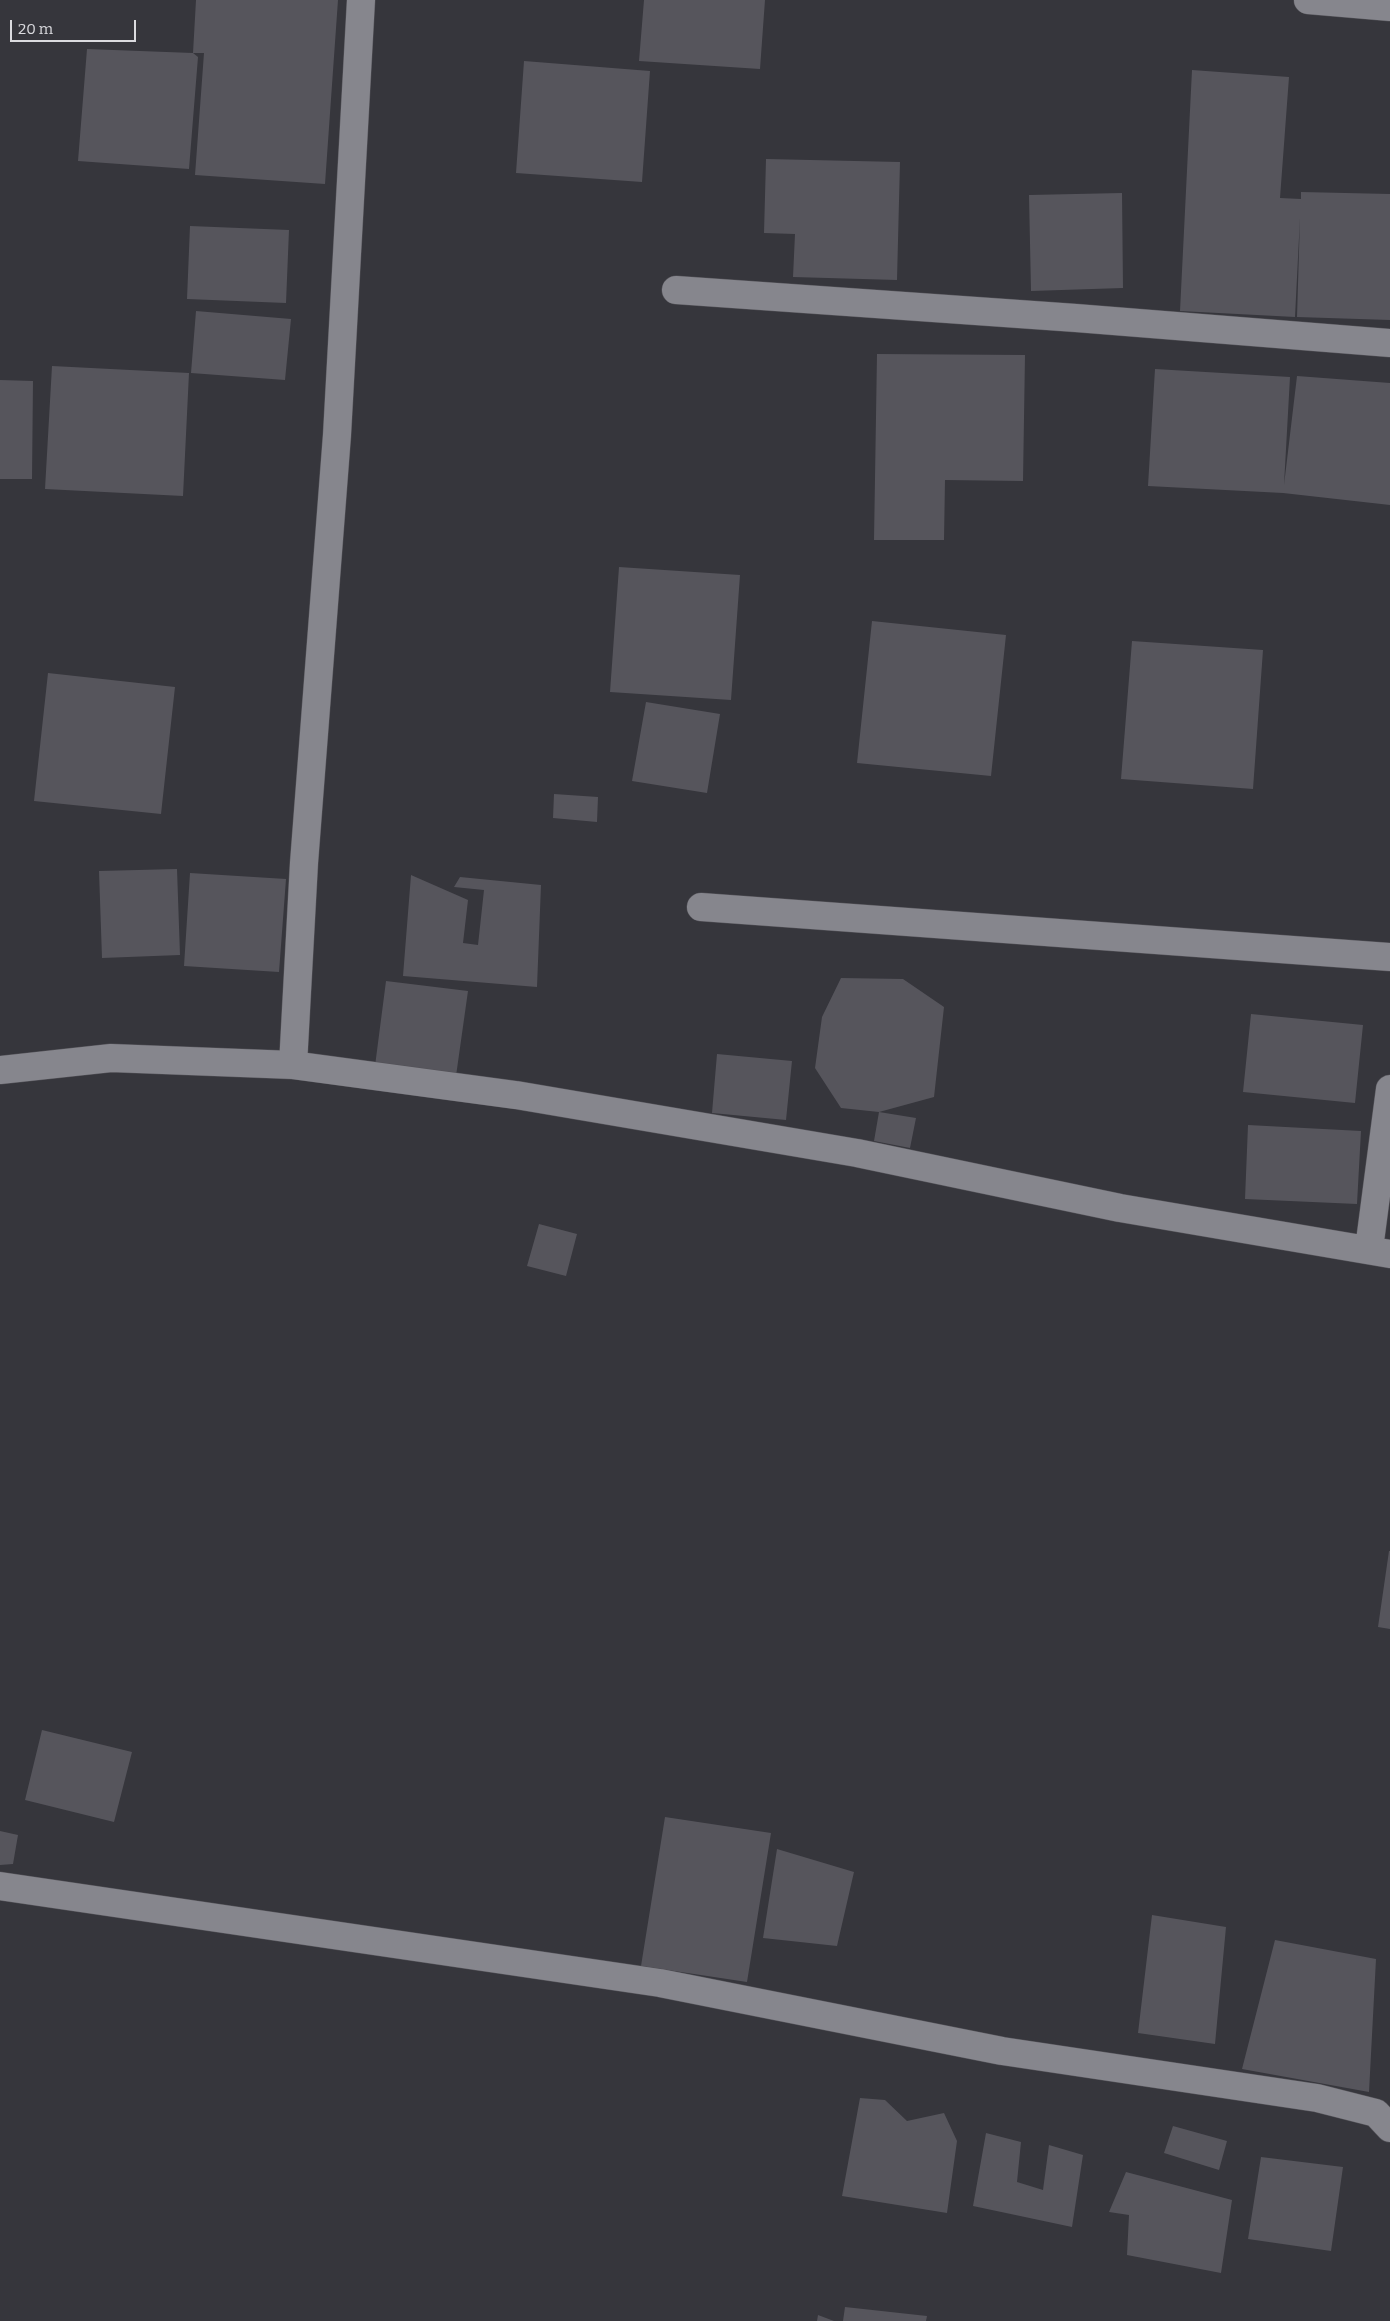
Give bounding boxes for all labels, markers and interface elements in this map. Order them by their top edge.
scale bar [12,10,139,42]
text: 20 m [18,20,53,38]

